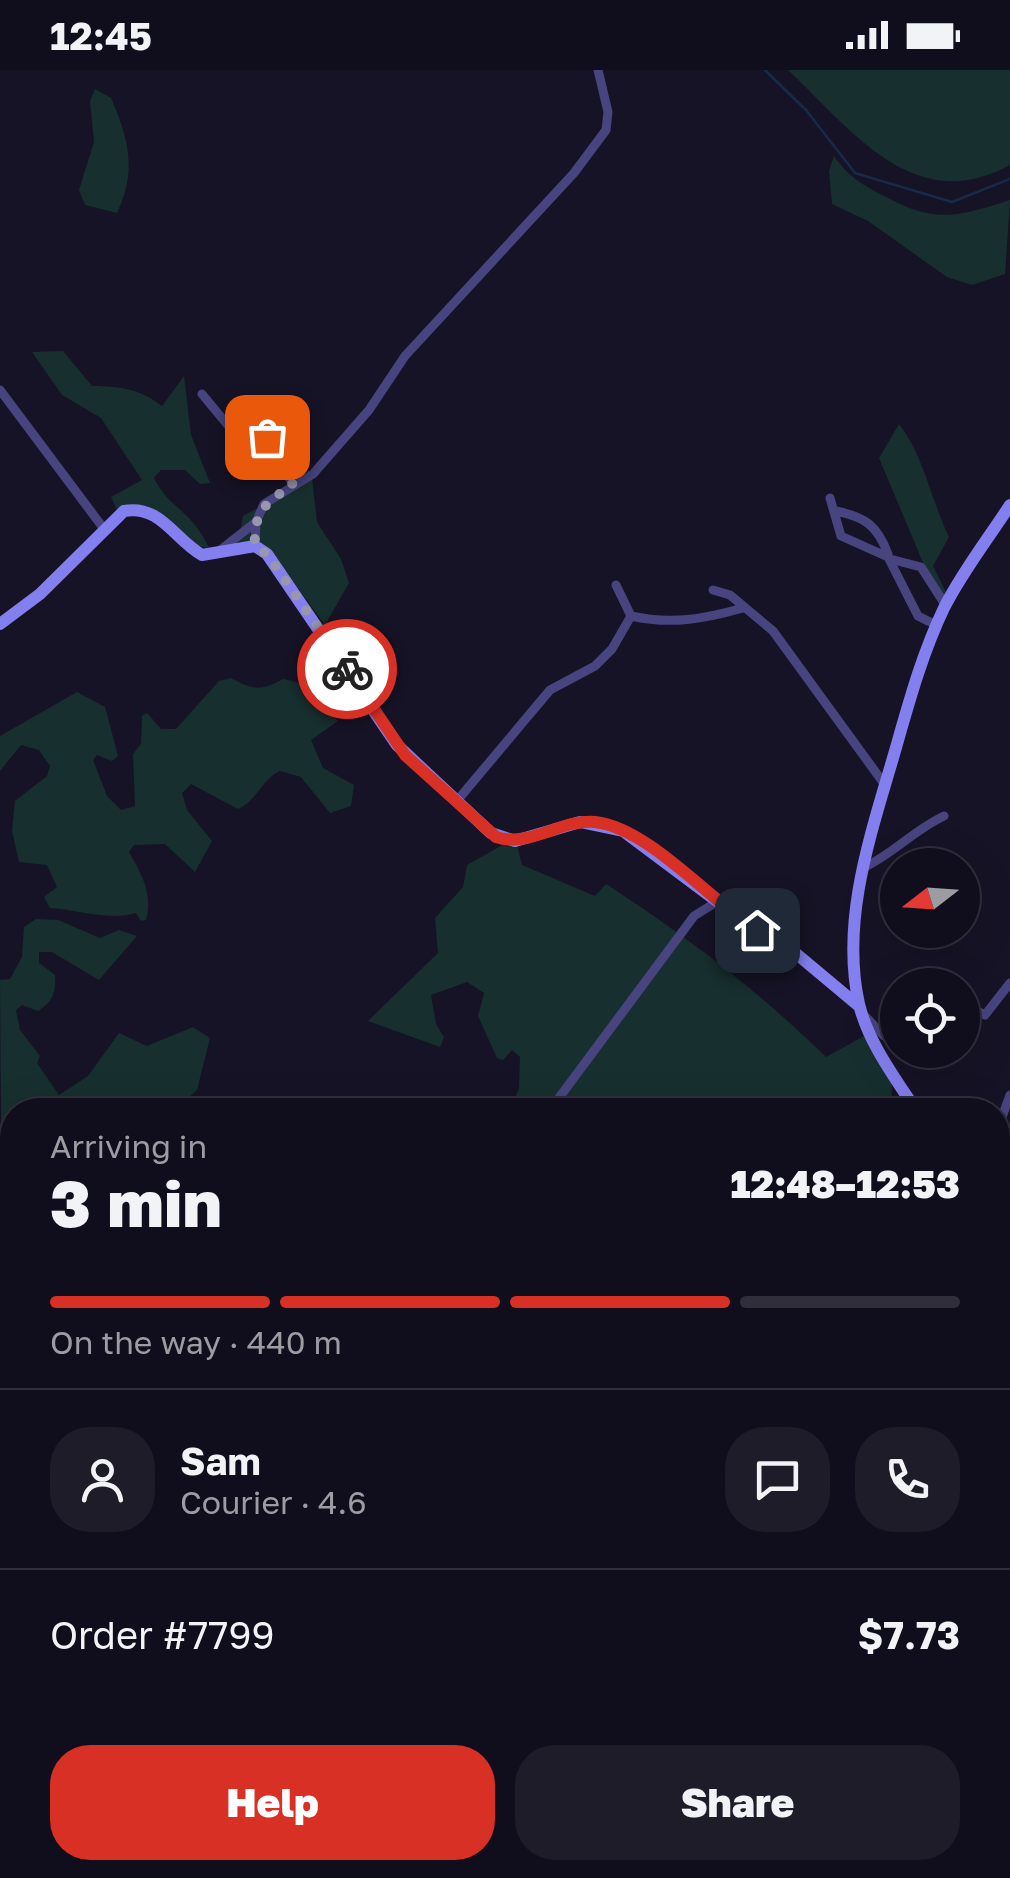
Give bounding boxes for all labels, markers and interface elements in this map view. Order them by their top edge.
text: 12:45 [50,13,152,58]
pin [225,395,310,480]
icon: bag [240,410,295,465]
courier [297,619,397,719]
icon: bike [320,642,375,697]
north arrow [880,848,980,948]
map controls [880,848,980,1068]
pin [715,888,800,973]
icon: home [730,903,785,958]
button: locate [880,968,980,1068]
text: Arriving in [50,1127,207,1165]
text: 12:48–12:53 [730,1161,960,1206]
text: 3 min [50,1163,222,1241]
text: On the way · 440 m [50,1323,342,1361]
button: person [50,1427,155,1532]
button: chat [725,1427,830,1532]
button: phone [855,1427,960,1532]
text: Sam [180,1438,261,1483]
text: Courier · 4.6 [180,1483,367,1521]
text: Order #7799 [50,1612,274,1657]
text: $7.73 [858,1612,960,1657]
button: Help [50,1745,495,1860]
button: Share [515,1745,960,1860]

